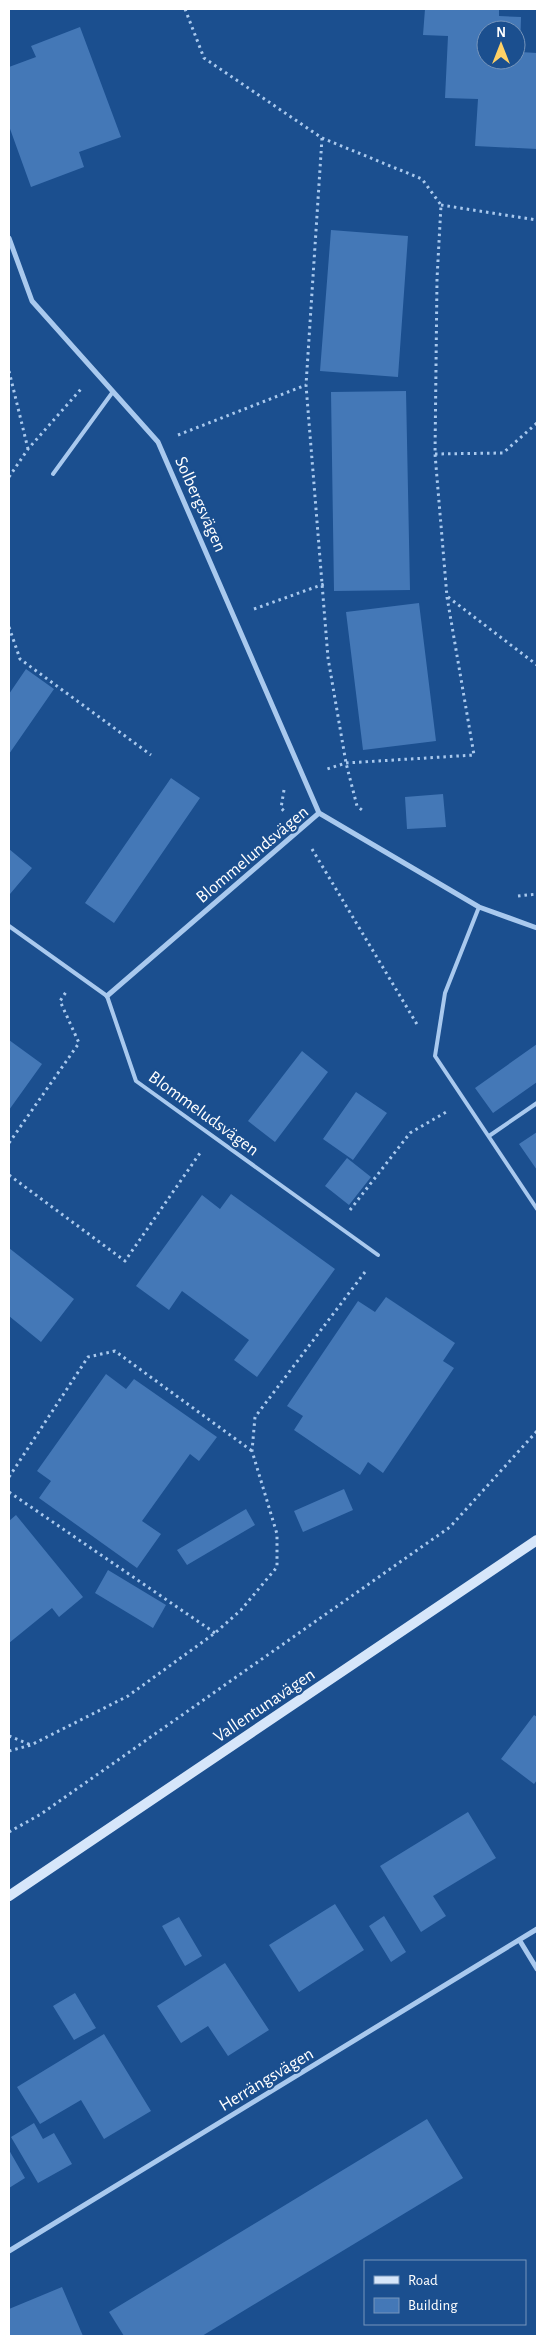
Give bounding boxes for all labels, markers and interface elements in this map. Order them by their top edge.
north arrow [476,20,526,70]
text: N [496,26,506,40]
street label: Solbergsvägen [171,454,229,555]
street label: Blommelundsvägen [193,803,312,907]
street label: Blommeludsvägen [145,1068,262,1160]
street label: Vallentunavägen [211,1665,319,1746]
street label: Herrängsvägen [216,2045,317,2115]
legend [364,2260,526,2325]
text: Road [408,2273,438,2288]
text: Building [408,2298,458,2313]

